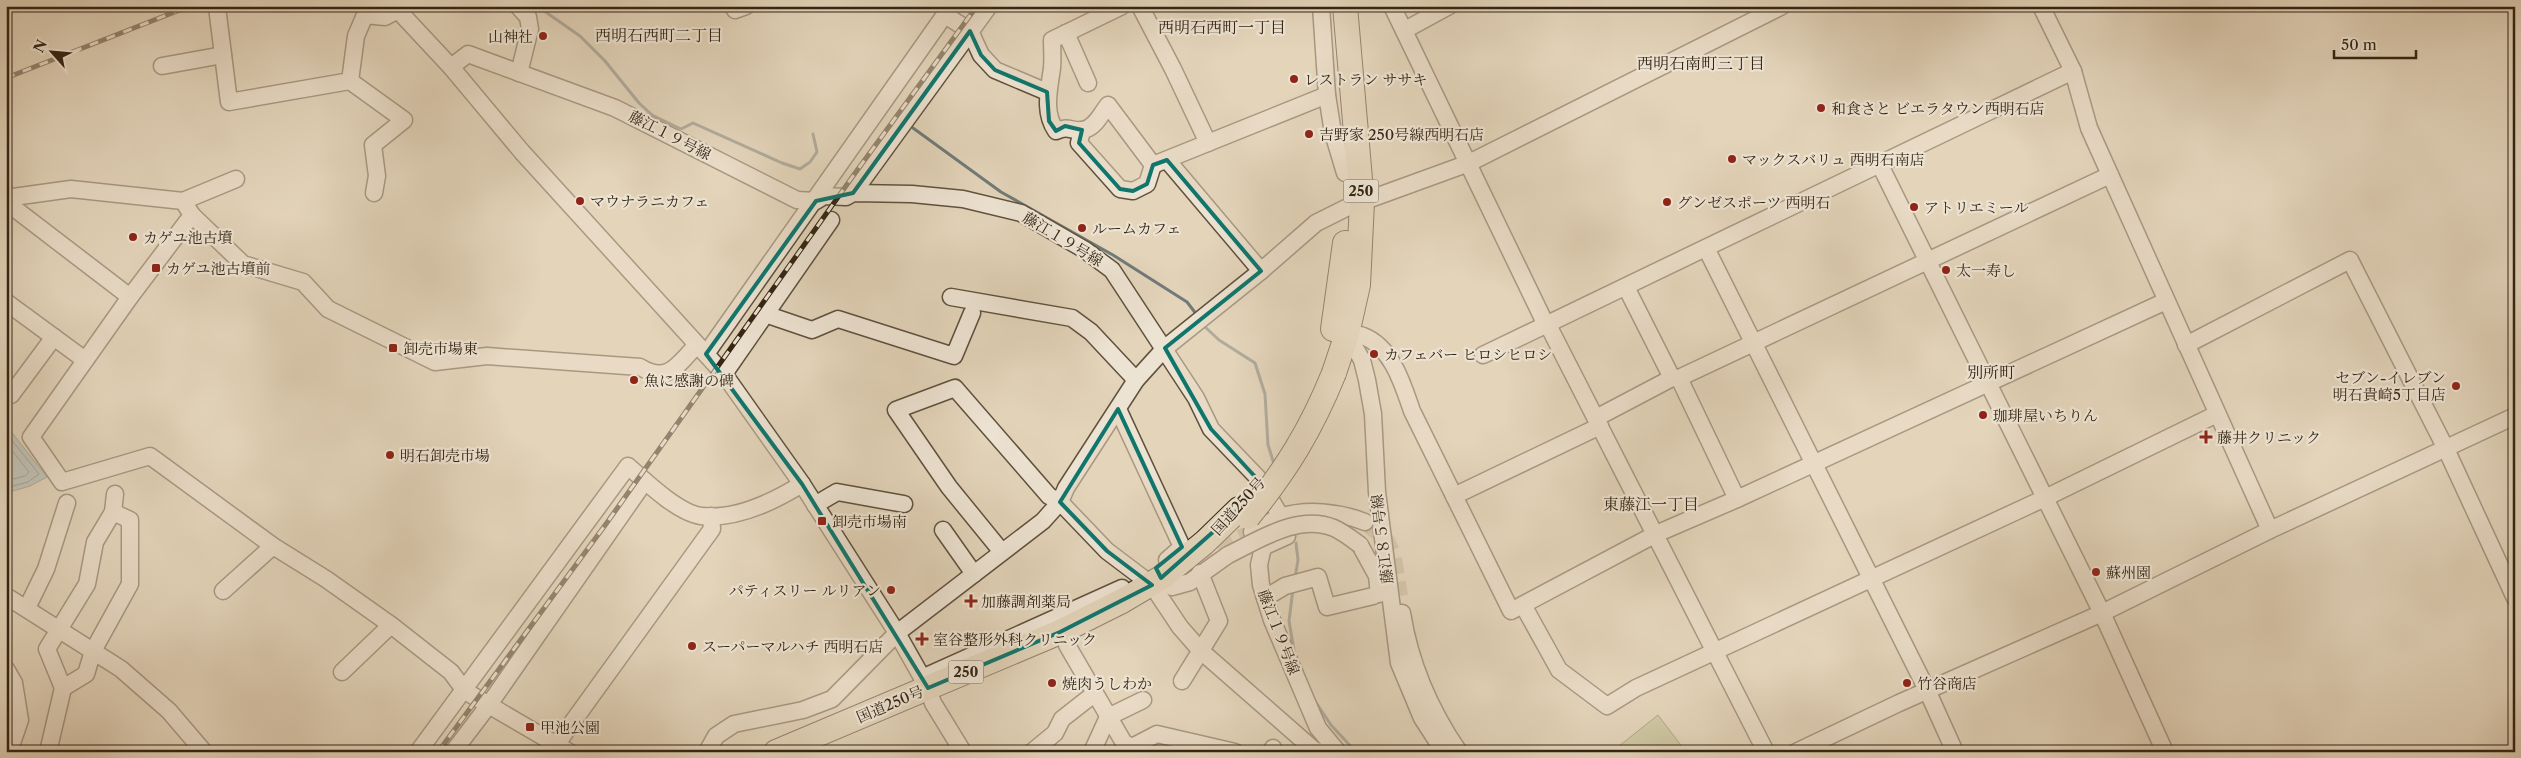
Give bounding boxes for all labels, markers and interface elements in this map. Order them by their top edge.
district label: 西明石西町一丁目 [1158,17,1286,37]
district label: 西明石西町二丁目 [595,25,723,45]
place label: 山神社 [488,27,533,46]
north arrow [28,28,78,78]
scale bar [2334,28,2416,60]
marker: 山神社 [537,30,549,42]
text: 50 m [2341,35,2377,54]
text: N [30,37,51,56]
district label: 西明石南町三丁目 [1637,53,1765,73]
place label: レストラン ササキ [1304,70,1428,89]
marker: レストラン ササキ [1288,73,1300,85]
place label: 和食さと ビエラタウン西明石店 [1831,99,2045,118]
marker: 和食さと ビエラタウン西明石店 [1815,102,1827,114]
street label: 藤江１９号線 [626,106,714,164]
place label: 吉野家 250号線西明石店 [1319,125,1484,144]
marker: 吉野家 250号線西明石店 [1303,128,1315,140]
place label: マックスバリュ 西明石南店 [1742,150,1925,169]
marker: マックスバリュ 西明石南店 [1726,153,1738,165]
road number: 250 [1344,180,1378,202]
place label: マウナラニカフェ [590,192,709,211]
place label: グンゼスポーツ 西明石 [1677,193,1830,212]
marker: マウナラニカフェ [574,195,586,207]
marker: グンゼスポーツ 西明石 [1661,196,1673,208]
place label: アトリエミール [1924,198,2028,217]
marker: アトリエミール [1908,201,1920,213]
street label: 藤江１９号線 [1020,208,1106,270]
place label: ルームカフェ [1092,219,1181,238]
marker: ルームカフェ [1076,222,1088,234]
place label: カゲユ池古墳 [143,228,232,247]
marker: カゲユ池古墳 [127,231,139,243]
place label: カゲユ池古墳前 [166,259,270,278]
place label: 太一寿し [1956,261,2016,280]
marker: カゲユ池古墳前 [150,262,162,274]
marker: 太一寿し [1940,264,1952,276]
place label: 卸売市場東 [403,339,478,358]
marker: 卸売市場東 [387,342,399,354]
place label: カフェバー ヒロシヒロシ [1384,345,1552,364]
marker: カフェバー ヒロシヒロシ [1368,348,1380,360]
district label: 別所町 [1967,362,2015,382]
place label: セブン-イレブン 明石貴崎5丁目店 [2333,368,2446,404]
place label: 魚に感謝の碑 [644,371,734,390]
marker: 魚に感謝の碑 [628,374,640,386]
marker: セブン-イレブン 明石貴崎5丁目店 [2450,380,2462,392]
place label: 珈琲屋いちりん [1993,406,2098,425]
marker: 珈琲屋いちりん [1977,409,1989,421]
place label: 藤井クリニック [2217,428,2321,447]
marker: 藤井クリニック [2199,430,2213,444]
place label: 明石卸売市場 [400,446,490,465]
marker: 明石卸売市場 [384,449,396,461]
street label: 国道250号 [1207,473,1269,539]
street label: 藤江８５号線 [1367,493,1397,585]
district label: 東藤江一丁目 [1603,494,1699,514]
place label: 卸売市場南 [832,512,907,531]
marker: 卸売市場南 [816,515,828,527]
place label: 蘇州園 [2106,563,2151,582]
marker: 蘇州園 [2090,566,2102,578]
place label: パティスリー ルリアン [729,581,881,600]
marker: パティスリー ルリアン [885,584,897,596]
street label: 藤江１９号線 [1254,587,1304,677]
place label: 加藤調剤薬局 [981,592,1071,611]
marker: 加藤調剤薬局 [965,595,977,607]
place label: 室谷整形外科クリニック [933,630,1097,649]
marker: 室谷整形外科クリニック [915,632,929,646]
place label: スーパーマルハチ 西明石店 [702,637,883,656]
marker: スーパーマルハチ 西明石店 [686,640,698,652]
road number: 250 [948,660,984,684]
place label: 焼肉うしわか [1062,674,1152,693]
place label: 竹谷商店 [1917,674,1977,693]
marker: 焼肉うしわか [1046,677,1058,689]
marker: 竹谷商店 [1901,677,1913,689]
street label: 国道250号 [853,681,927,727]
place label: 甲池公園 [540,718,600,737]
marker: 甲池公園 [524,721,536,733]

